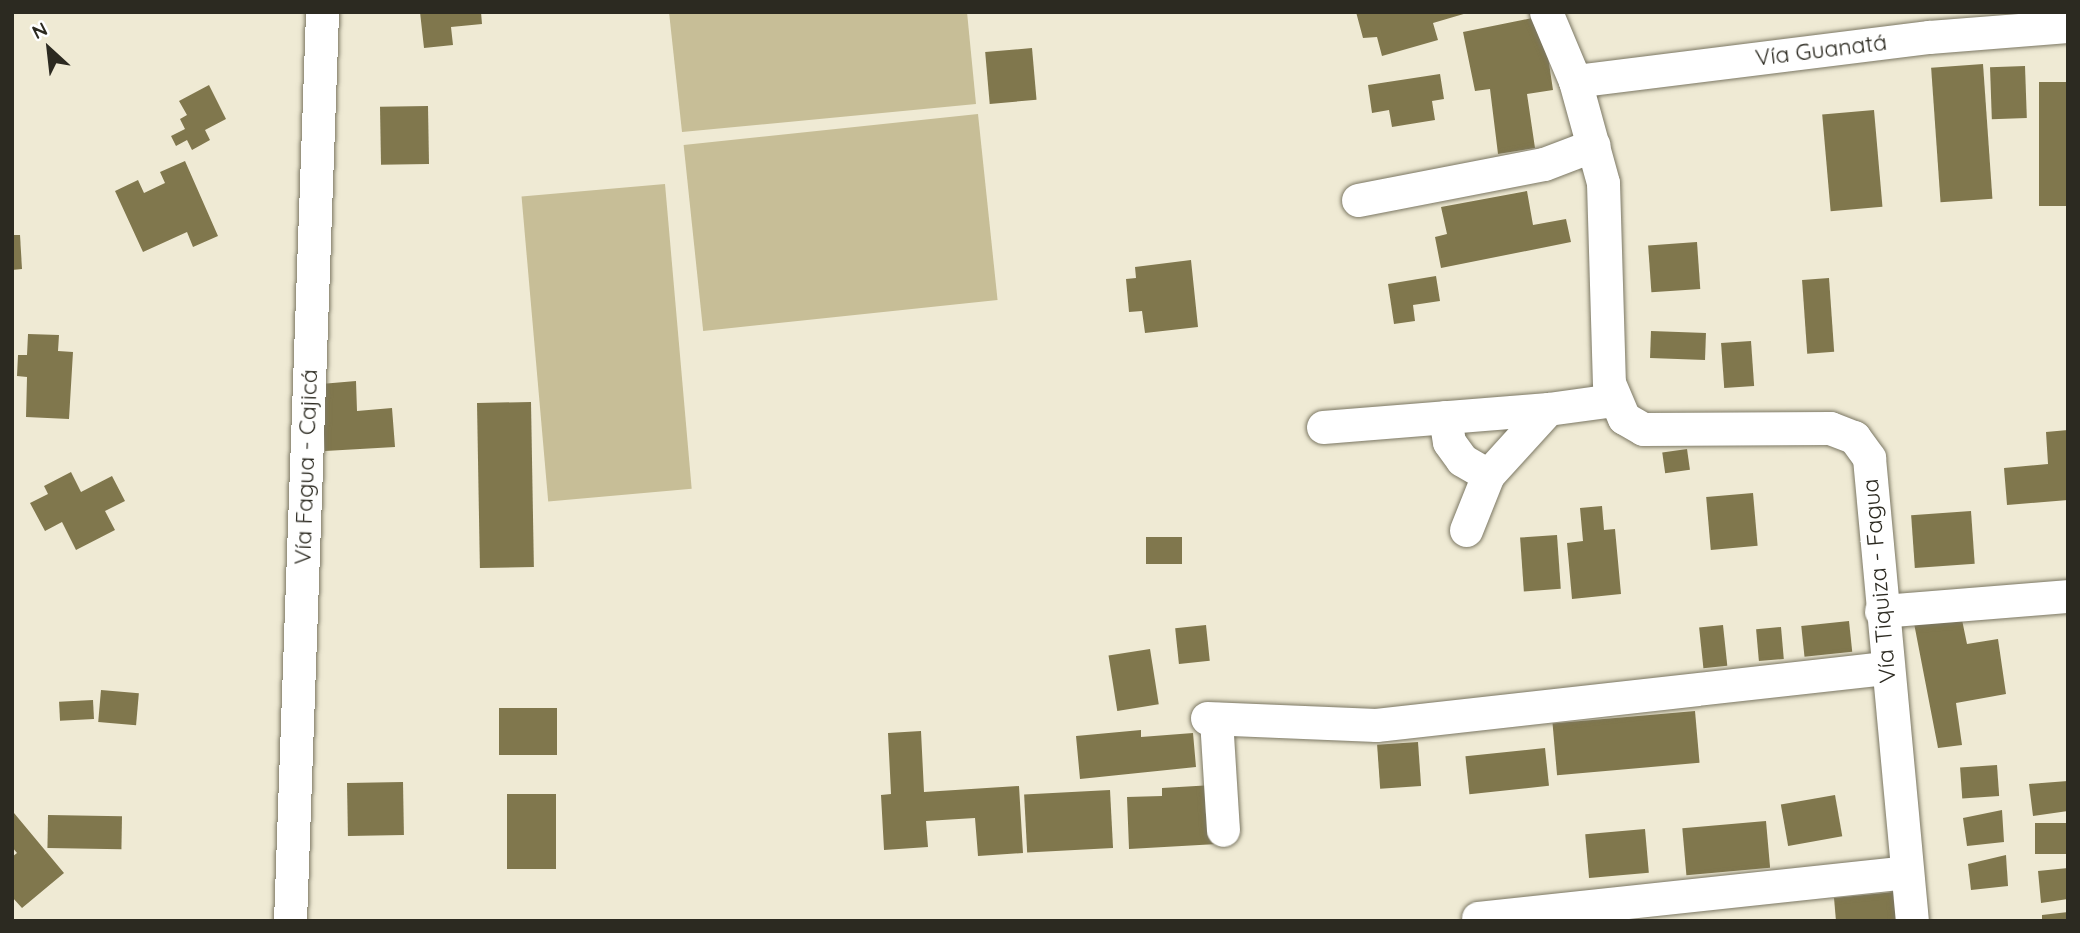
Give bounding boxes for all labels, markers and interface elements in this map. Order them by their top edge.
north arrow [14,14,84,84]
text: N [28,16,51,44]
street label: Vía Guanatá [1754,28,1888,72]
street label: Vía Fagua - Cajicá [289,369,323,565]
street label: Vía Tiquiza - Fagua [1856,478,1902,684]

